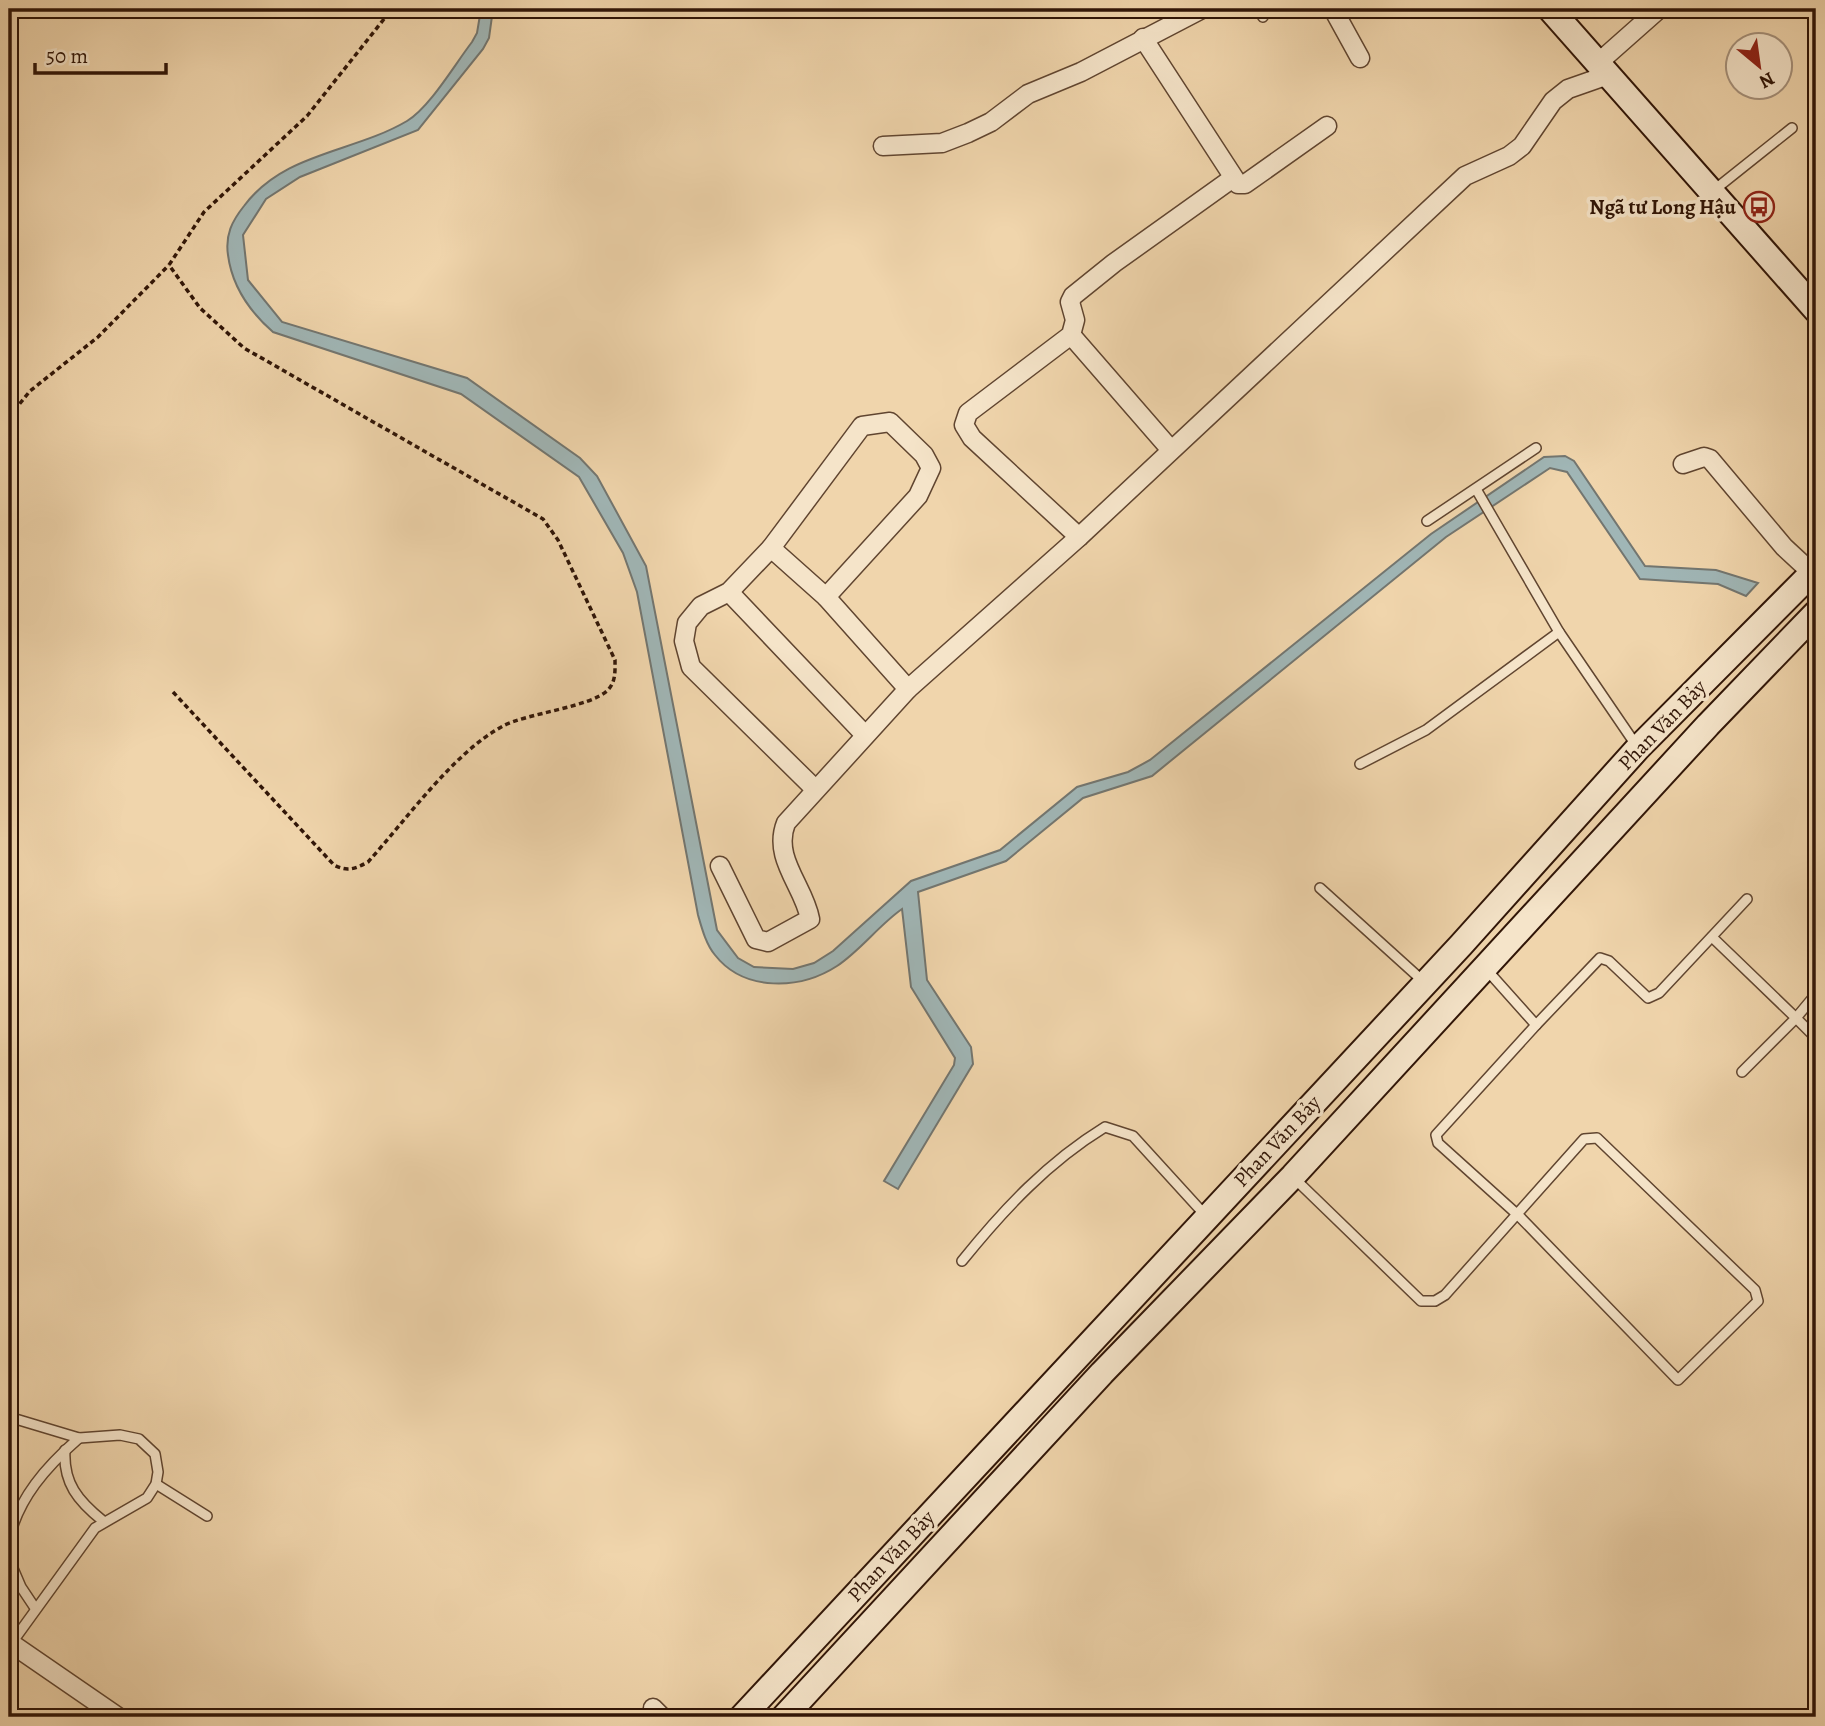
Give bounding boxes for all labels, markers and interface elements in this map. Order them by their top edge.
scale bar [35,32,166,76]
north arrow [1724,32,1794,102]
text: 50 m [46,42,88,70]
text: N [1754,65,1779,95]
bus stop icon: Ngã tư Long Hậu [1742,190,1776,224]
place label: Ngã tư Long Hậu [1589,193,1737,221]
street label: Phan Văn Bảy [1612,673,1713,776]
street label: Phan Văn Bảy [1227,1089,1327,1193]
street label: Phan Văn Bảy [841,1504,941,1608]

